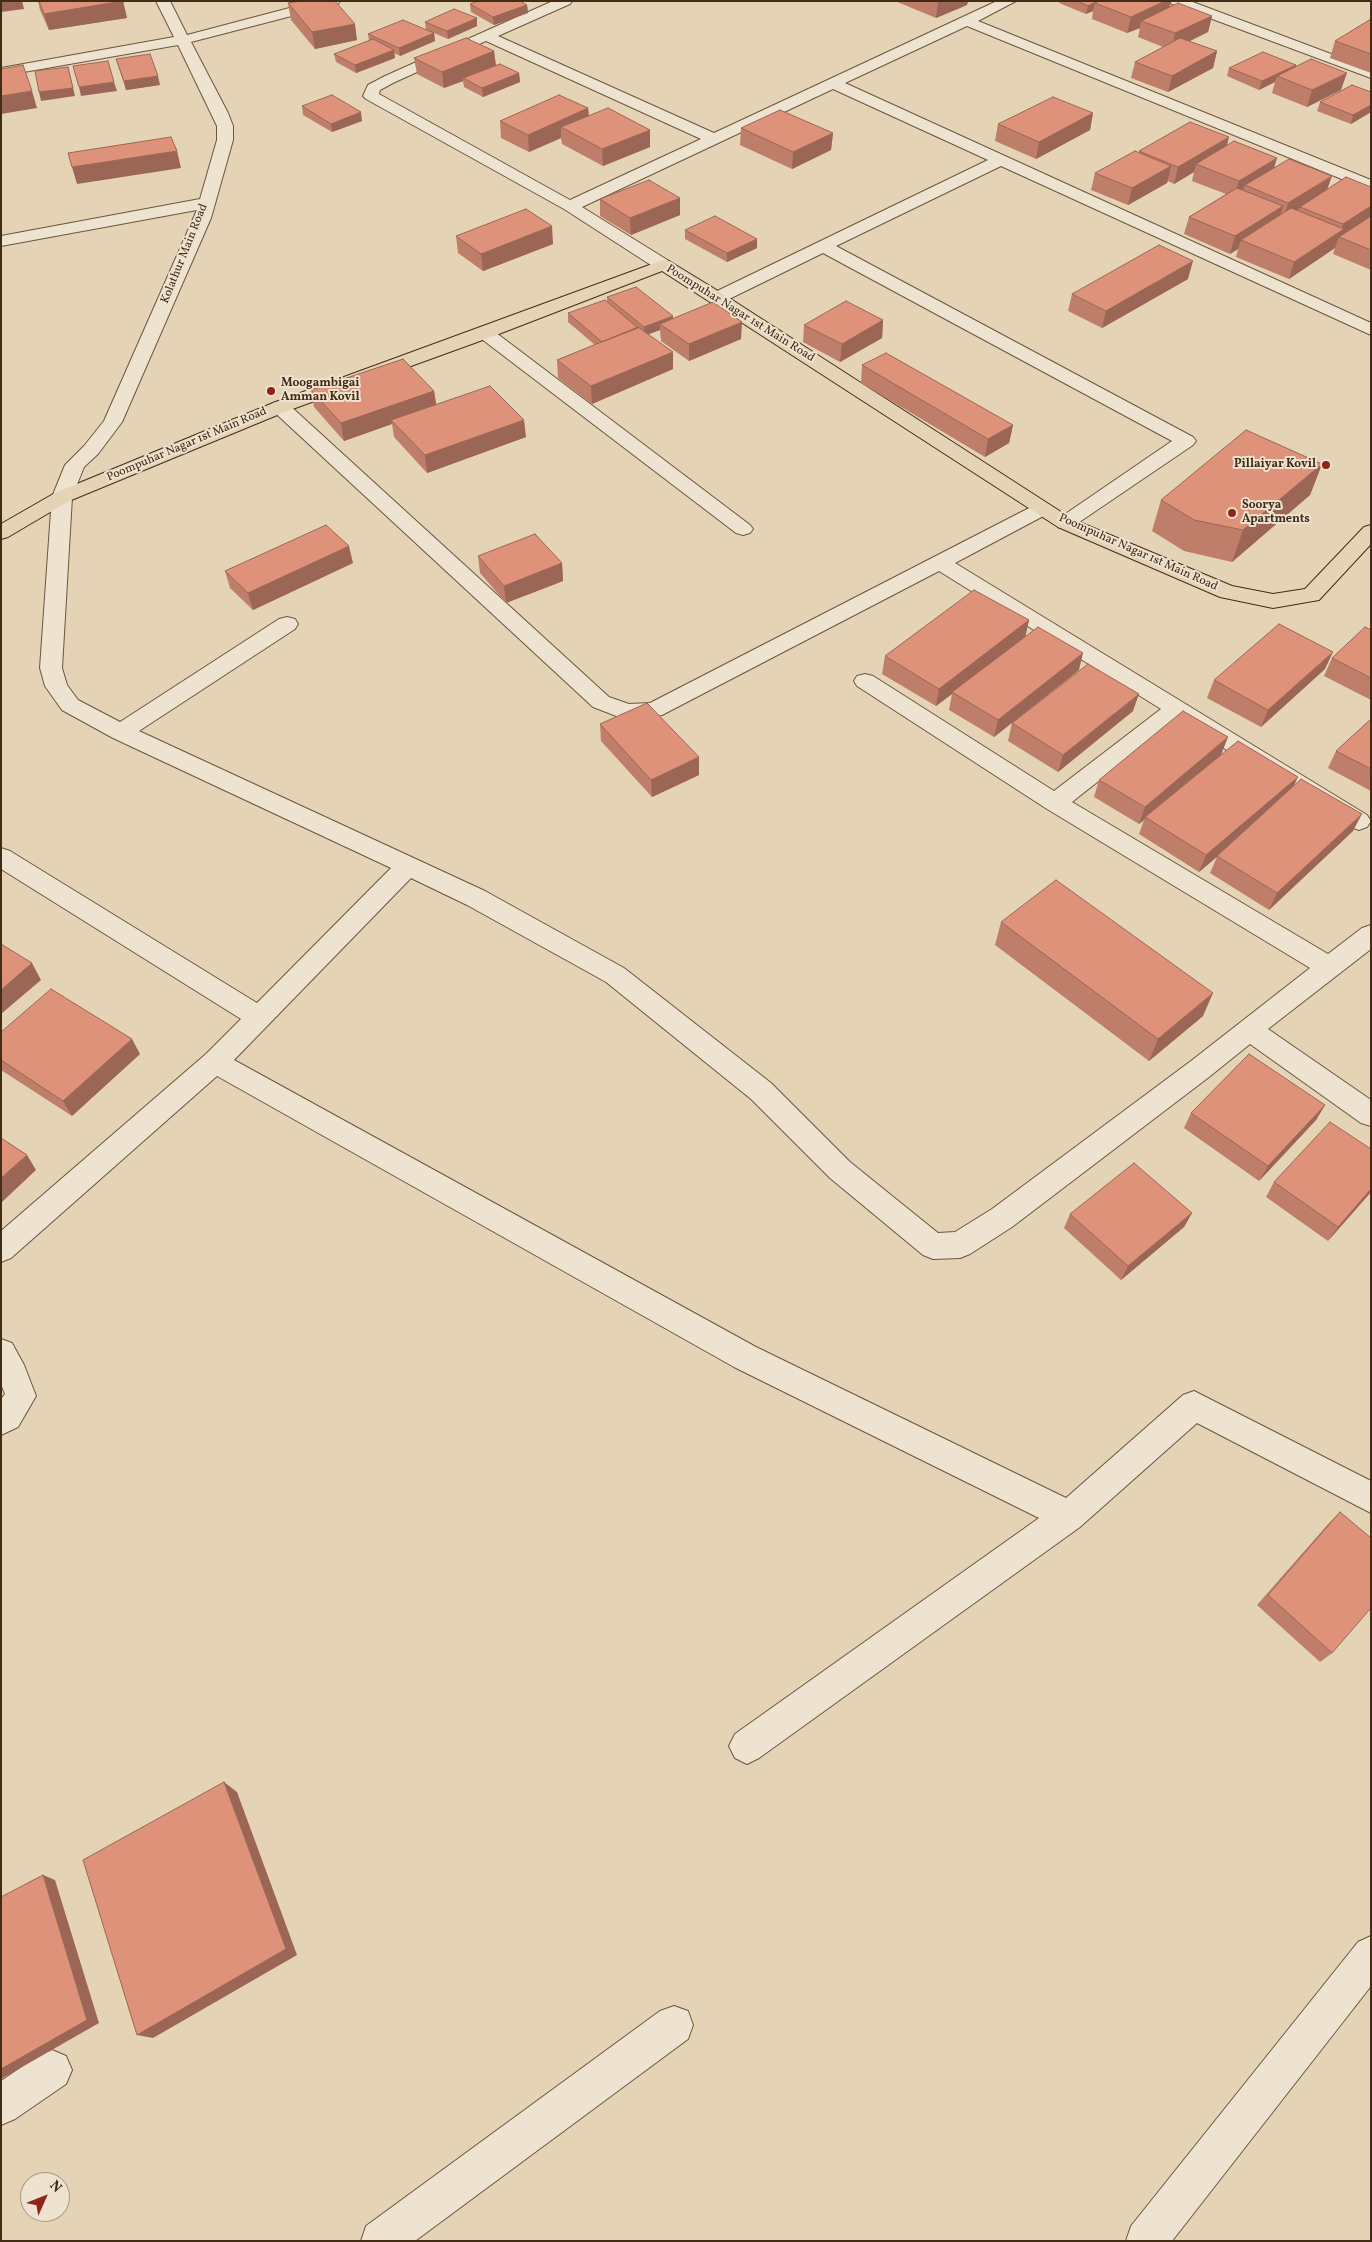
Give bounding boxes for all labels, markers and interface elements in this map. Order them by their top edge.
street label: Kolathur Main Road [158,202,212,306]
street label: Poompuhar Nagar 1st Main Road [663,262,817,366]
place label: Moogambigai Amman Kovil [281,377,360,405]
marker: Moogambigai Amman Kovil [265,385,277,397]
street label: Poompuhar Nagar 1st Main Road [105,405,269,485]
place label: Pillaiyar Kovil [1234,458,1316,472]
marker: Pillaiyar Kovil [1320,459,1332,471]
place label: Soorya Apartments [1242,499,1310,527]
marker: Soorya Apartments [1226,507,1238,519]
street label: Poompuhar Nagar 1st Main Road [1056,511,1220,595]
north arrow [20,2172,70,2222]
text: N [45,2177,66,2197]

